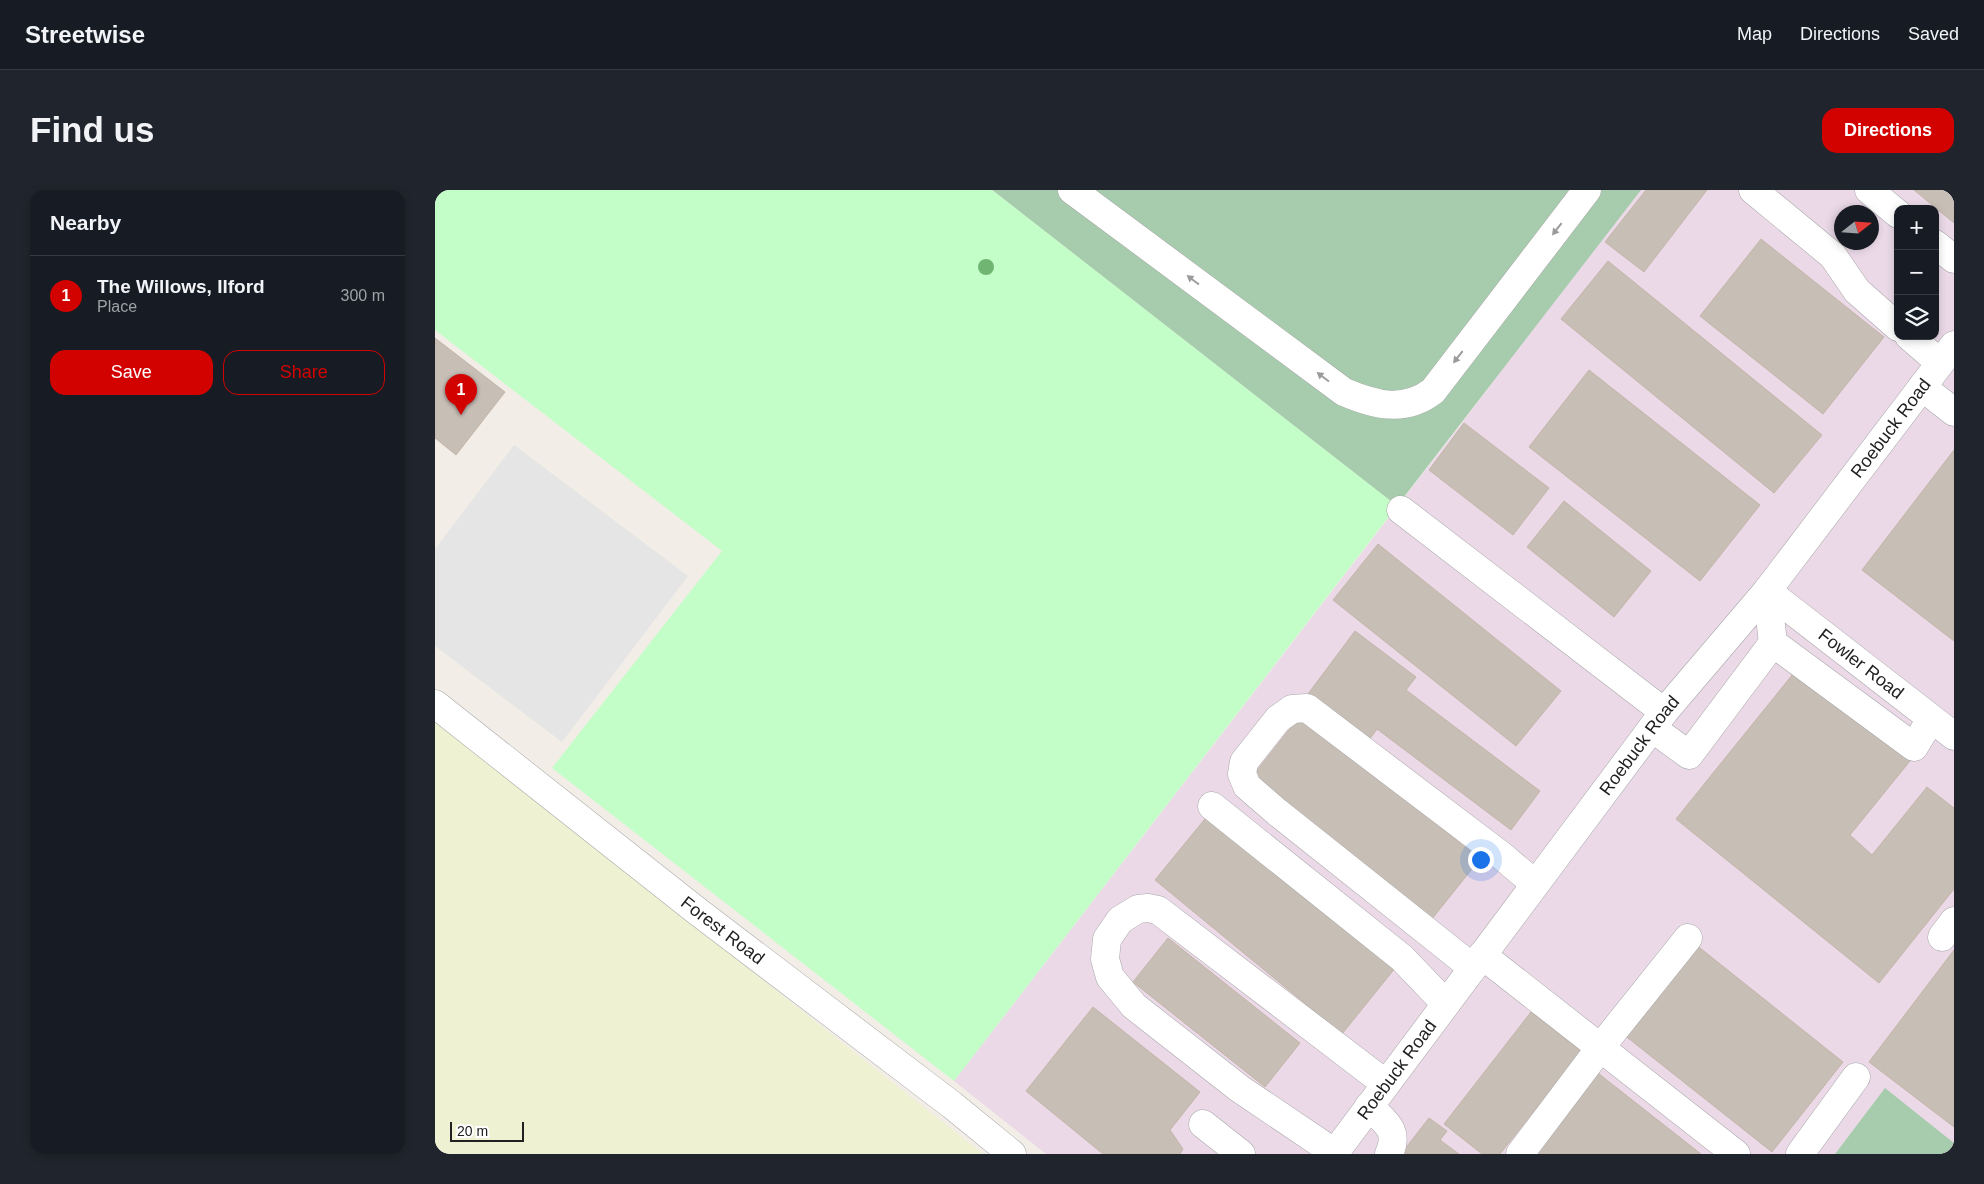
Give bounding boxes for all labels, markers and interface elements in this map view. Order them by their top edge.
text: Streetwise [25,21,145,48]
text: Map [1737,24,1772,44]
text: Directions [1800,24,1880,44]
text: Saved [1908,24,1959,44]
button: Directions [1822,108,1954,153]
text: Find us [30,110,154,149]
north arrow [1834,205,1879,250]
map controls [1894,205,1939,340]
button: + [1894,205,1939,250]
text: Nearby [50,211,121,234]
one-way arrow [1552,222,1563,235]
button: − [1894,250,1939,295]
one-way arrow [1186,275,1200,285]
text: The Willows, Ilford [97,276,265,297]
text: 1 [62,287,70,304]
text: 300 m [341,287,385,304]
button: layers [1894,295,1939,340]
text: Place [97,298,137,315]
button: Save [50,350,213,395]
button: Share [223,350,385,395]
one-way arrow [1453,351,1464,364]
one-way arrow [1316,372,1330,382]
pin: 1 [445,374,477,415]
street label: Roebuck Road [1847,375,1935,482]
street label: Fowler Road [1815,625,1908,703]
street label: Roebuck Road [1595,692,1683,799]
your location [1468,847,1494,873]
street label: Forest Road [677,892,768,968]
street label: Roebuck Road [1353,1016,1440,1124]
scale bar [450,1119,524,1142]
text: 20 m [457,1123,488,1139]

